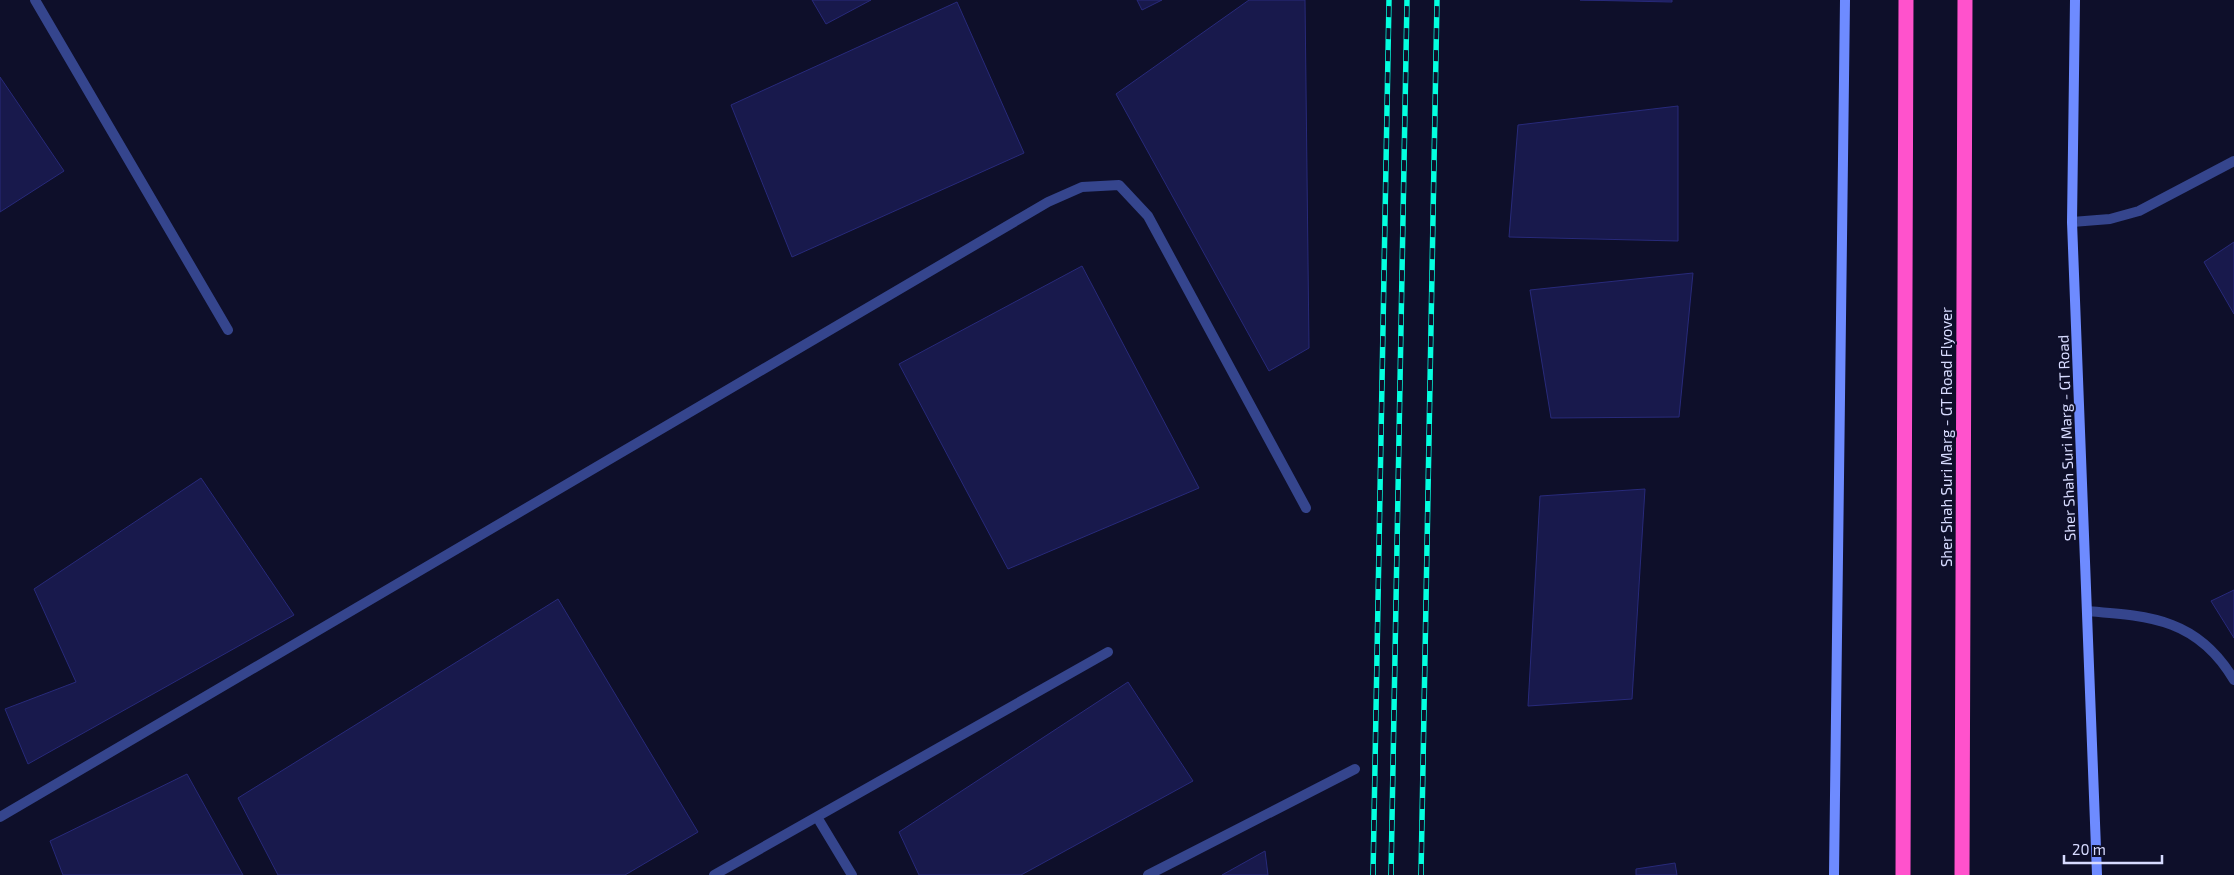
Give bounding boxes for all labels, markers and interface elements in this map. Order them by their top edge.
street label: Sher Shah Suri Marg - GT Road Flyover [1937,307,1955,567]
street label: Sher Shah Suri Marg - GT Road [2053,335,2079,541]
scale bar [2064,832,2162,864]
text: 20 m [2072,840,2106,858]

